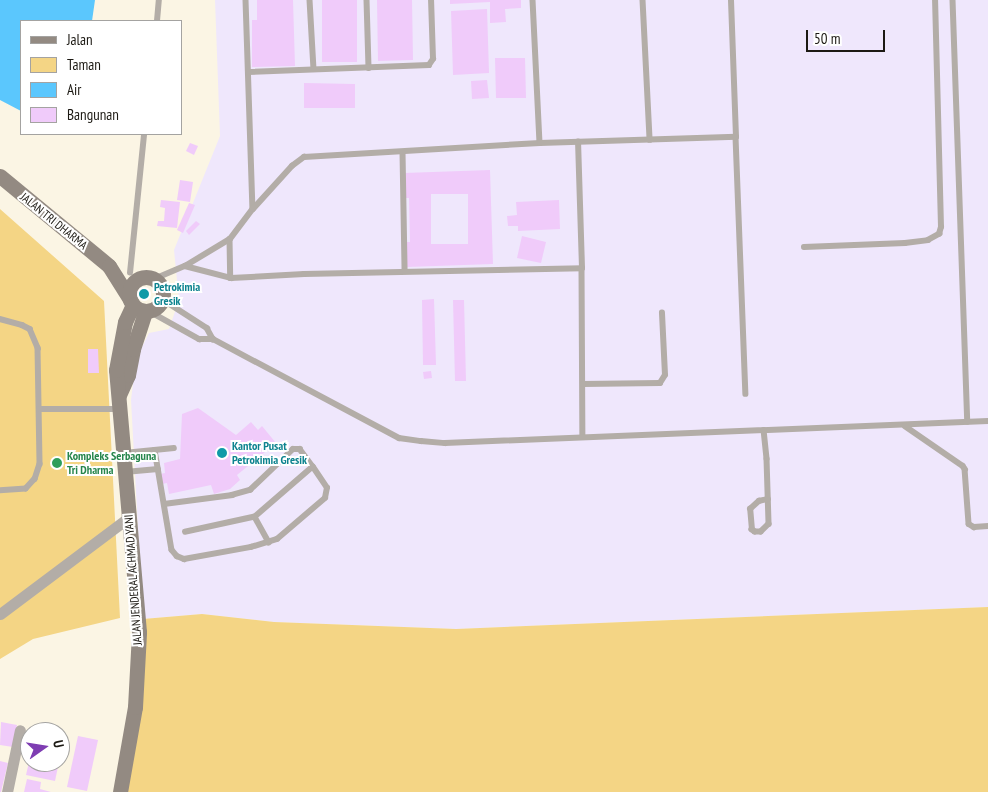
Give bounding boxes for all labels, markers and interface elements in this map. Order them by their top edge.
legend [20,20,182,135]
scale bar [808,20,887,52]
text: 50 m [814,29,840,48]
text: Jalan [67,30,93,49]
text: Taman [67,55,101,74]
text: Air [67,80,81,99]
text: Bangunan [67,105,119,124]
street label: JALAN TRI DHARMA [18,190,90,252]
place label: Petrokimia Gresik [154,280,200,308]
marker: Petrokimia Gresik [138,288,150,300]
place label: Kantor Pusat Petrokimia Gresik [232,439,307,467]
marker: Kantor Pusat Petrokimia Gresik [216,447,228,459]
place label: Kompleks Serbaguna Tri Dharma [67,449,156,477]
marker: Kompleks Serbaguna Tri Dharma [51,457,63,469]
street label: JALAN JENDERAL ACHMAD YANI [121,514,145,646]
north arrow [20,722,70,772]
text: U [49,738,68,749]

